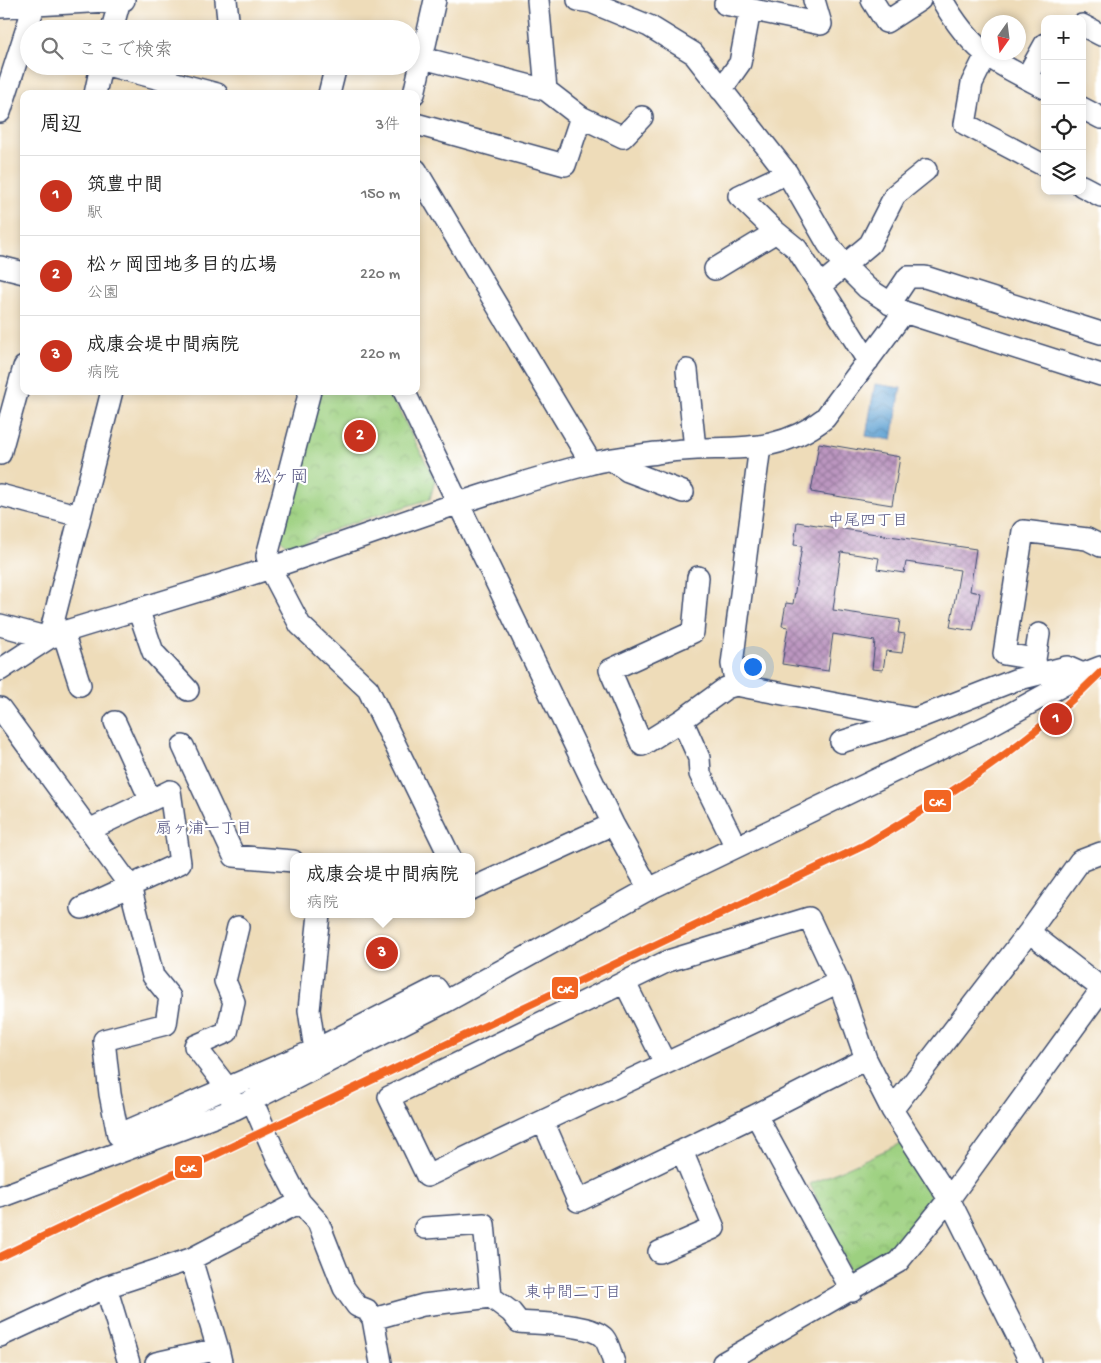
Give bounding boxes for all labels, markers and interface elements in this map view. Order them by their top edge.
north arrow [981,15,1026,60]
map controls [1041,15,1086,195]
button: + [1041,15,1086,60]
search box [20,20,420,75]
icon: search [38,34,66,62]
text: ここで検索 [78,40,173,63]
button: − [1041,60,1086,105]
button: locate [1041,105,1086,150]
text: 周辺 [40,114,82,139]
text: 3件 [376,117,400,136]
button: layers [1041,150,1086,195]
text: 筑豊中間 [87,175,163,198]
text: 1 [53,186,59,205]
text: 150 m [361,186,400,205]
text: 駅 [87,205,103,224]
text: 松ヶ岡団地多目的広場 [87,255,277,278]
text: 2 [52,266,60,285]
text: 220 m [360,266,400,285]
text: 公園 [87,285,119,304]
text: 成康会堤中間病院 [87,335,239,358]
text: 3 [52,346,60,365]
text: 220 m [360,346,400,365]
text: 病院 [87,365,119,384]
pin: 2 [344,417,376,455]
district label: 松ヶ岡 [254,467,308,489]
district label: 中尾四丁目 [828,512,908,532]
your location [740,654,766,680]
pin: 1 [1040,700,1072,738]
line badge: CK [923,789,952,813]
text: CK [928,795,947,812]
district label: 扇ヶ浦一丁目 [156,820,252,840]
popup [290,853,475,918]
text: 成康会堤中間病院 [306,865,459,888]
text: 病院 [306,895,339,914]
pin: 3 [366,934,398,972]
line badge: CK [551,976,579,1000]
text: CK [556,982,575,999]
line badge: CK [174,1155,203,1179]
text: CK [179,1161,198,1178]
district label: 東中間二丁目 [525,1283,621,1304]

